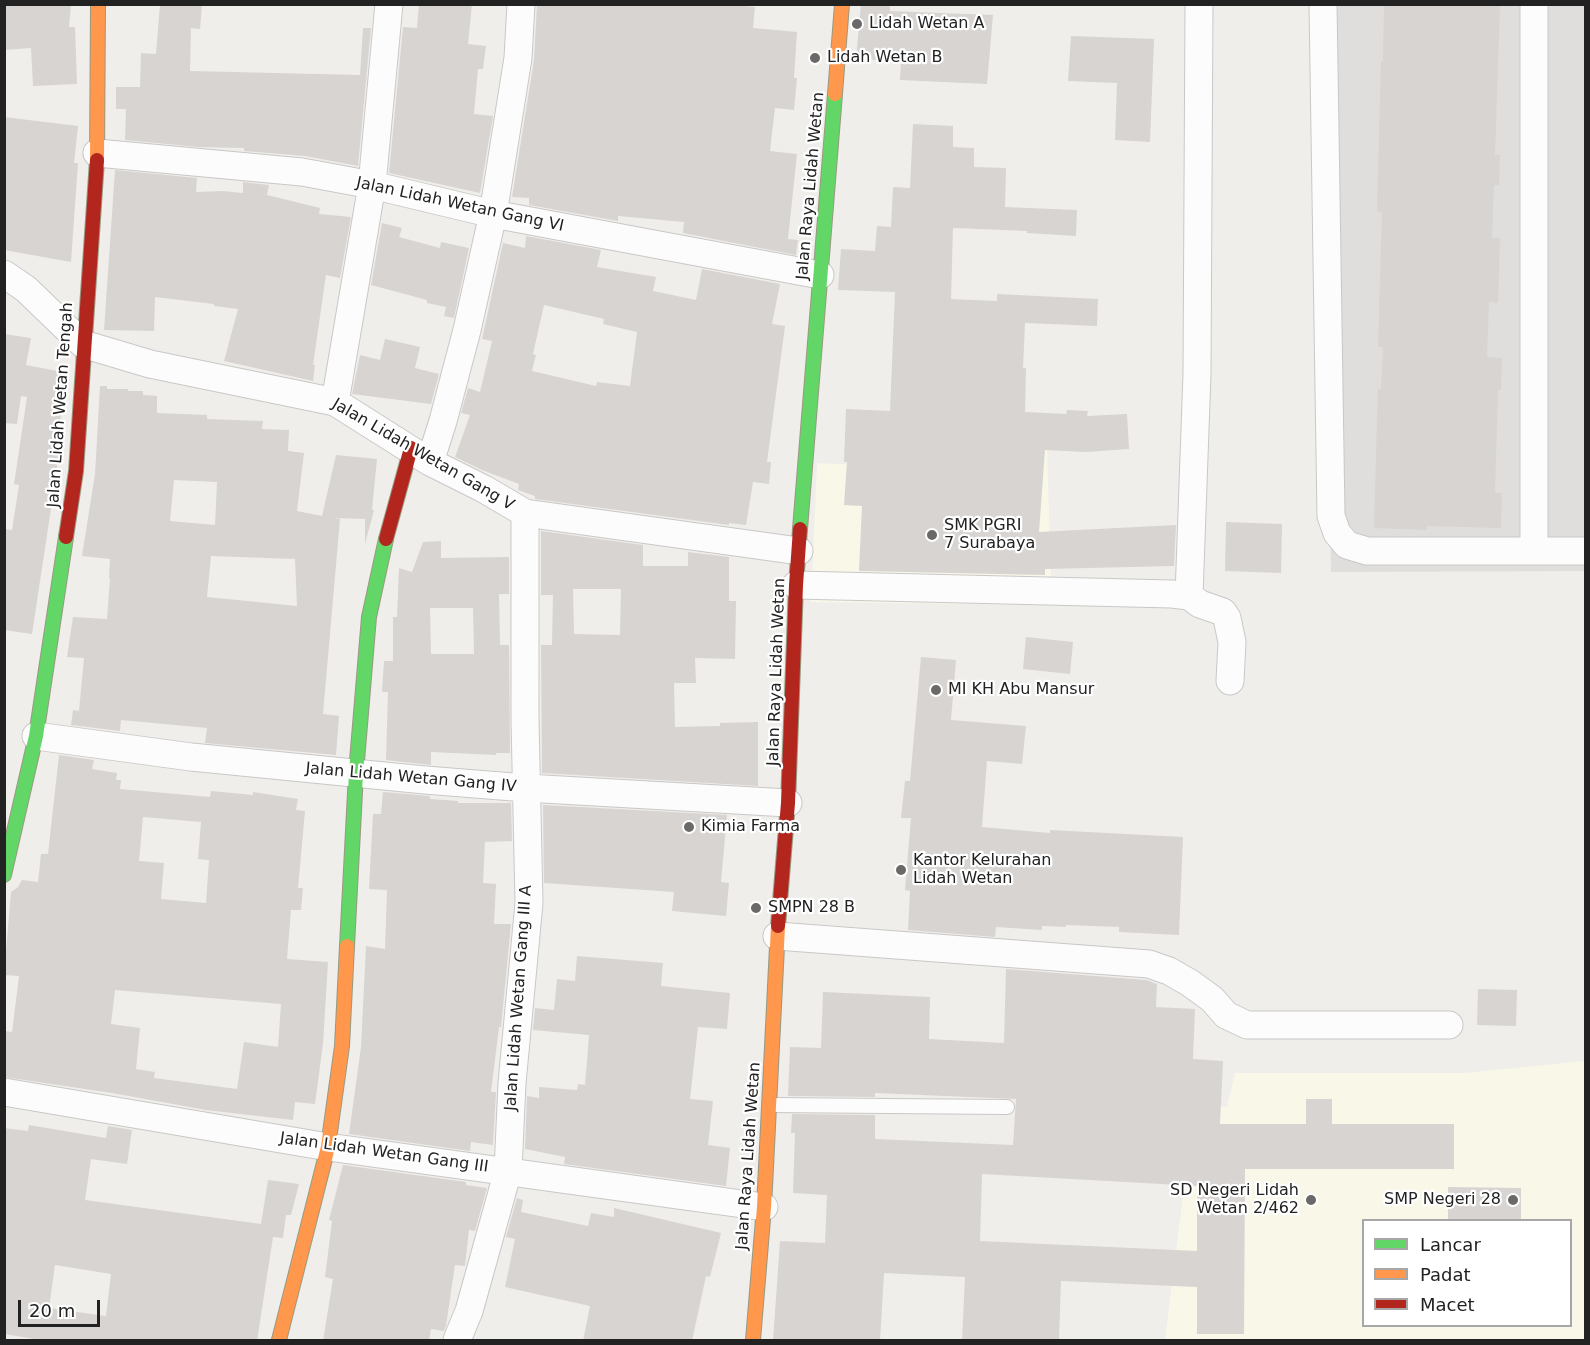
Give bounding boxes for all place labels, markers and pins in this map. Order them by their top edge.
place label: Lidah Wetan A [869,14,985,34]
marker: Lidah Wetan A [850,17,864,31]
place label: Lidah Wetan B [827,48,943,68]
marker: Lidah Wetan B [808,51,822,65]
place label: SMK PGRI 7 Surabaya [944,516,1035,554]
marker: SMK PGRI 7 Surabaya [925,528,939,542]
place label: MI KH Abu Mansur [948,680,1094,700]
marker: MI KH Abu Mansur [929,683,943,697]
place label: Kimia Farma [701,817,800,837]
marker: Kimia Farma [682,820,696,834]
place label: Kantor Kelurahan Lidah Wetan [913,851,1051,889]
marker: Kantor Kelurahan Lidah Wetan [894,863,908,877]
place label: SMPN 28 B [768,898,855,918]
marker: SMPN 28 B [749,901,763,915]
place label: SD Negeri Lidah Wetan 2/462 [1170,1181,1299,1219]
place label: SMP Negeri 28 [1384,1190,1501,1210]
marker: SD Negeri Lidah Wetan 2/462 [1304,1193,1318,1207]
marker: SMP Negeri 28 [1506,1193,1520,1207]

